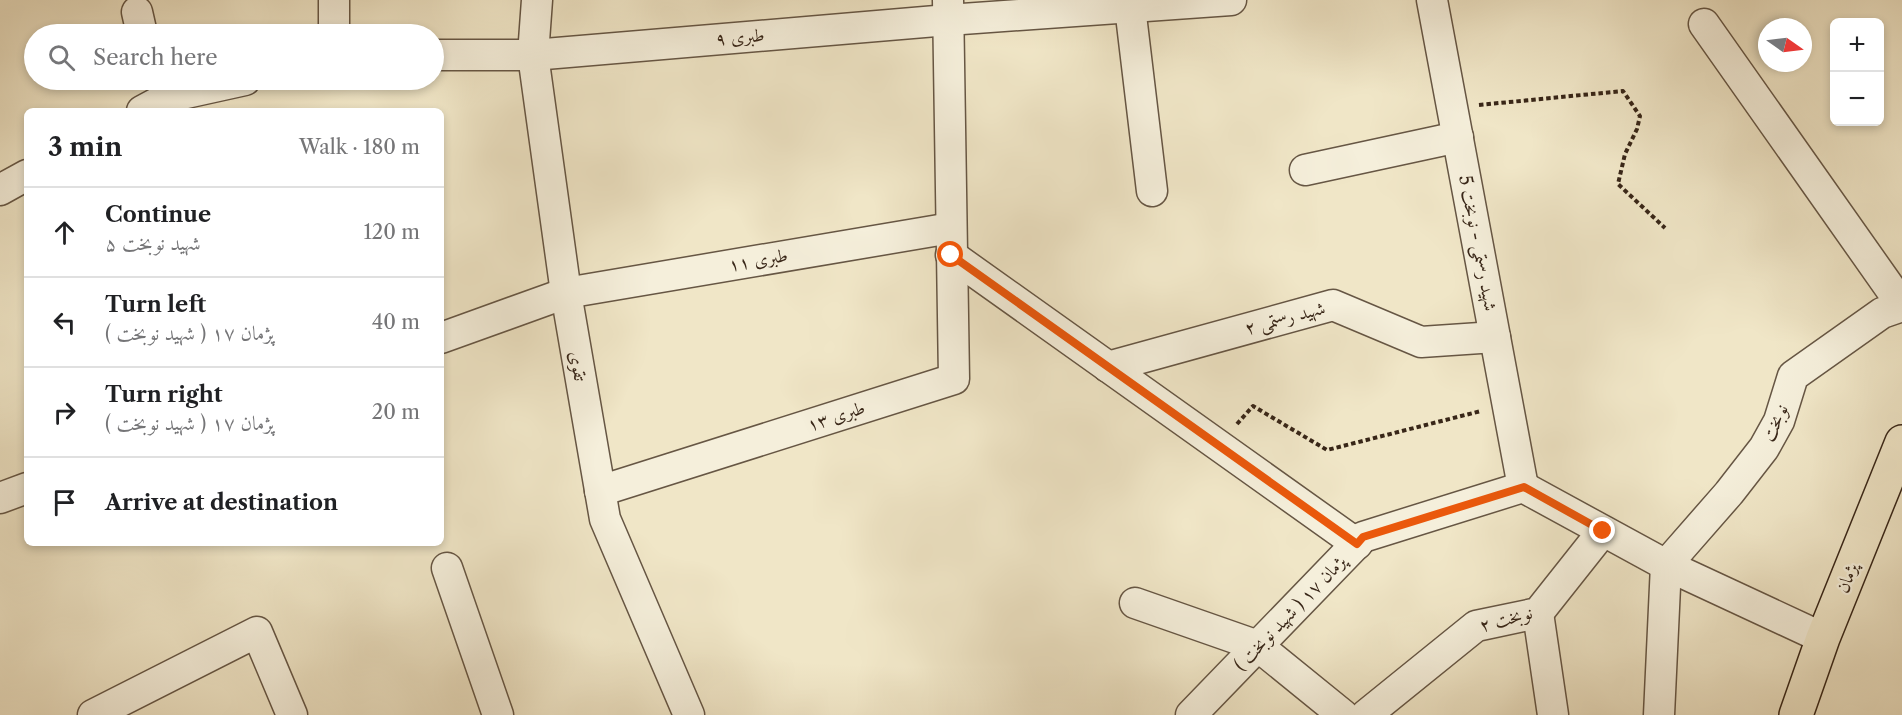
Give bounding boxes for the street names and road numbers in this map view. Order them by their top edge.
street label: طبری ۹ [715,24,765,50]
street label: شهید رستمی - نوبخت 5 [1453,173,1502,313]
street label: طبری ۱۱ [727,244,789,276]
street label: شهید رستمی ۲ [1242,297,1328,340]
street label: تقوی [565,349,592,383]
street label: طبری ۱۳ [804,396,868,436]
street label: نوبخت [1757,401,1793,445]
street label: پژمان ۱۷ ( شهید نوبخت ) [1229,549,1353,676]
street label: پژمان [1831,558,1863,596]
street label: نوبخت ۲ [1477,601,1535,637]

